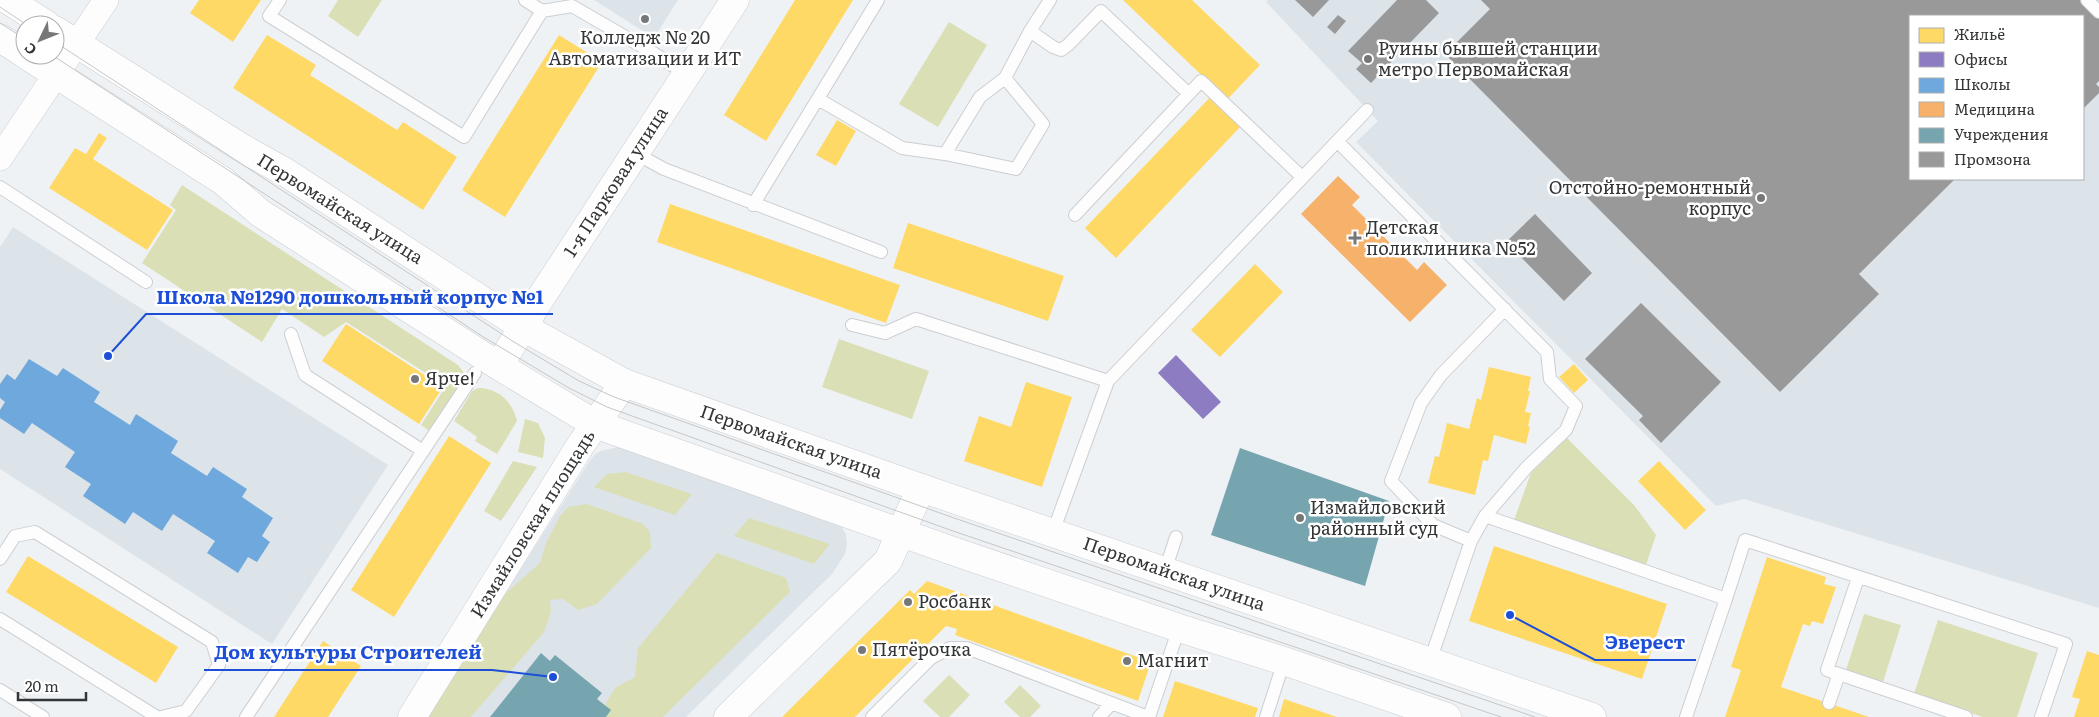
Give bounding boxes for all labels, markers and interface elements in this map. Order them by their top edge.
marker: Колледж № 20 Автоматизации и ИТ [639,13,651,25]
north arrow [15,15,65,65]
legend [1909,15,2084,180]
text: Жильё [1954,22,2005,45]
place label: Колледж № 20 Автоматизации и ИТ [548,23,742,71]
place label: Руины бывшей станции метро Первомайская [1378,34,1598,82]
text: С [19,39,40,60]
text: Офисы [1954,47,2008,70]
marker: Руины бывшей станции метро Первомайская [1362,53,1374,65]
text: Школы [1954,72,2010,95]
text: Медицина [1954,97,2036,120]
street label: 1-я Парковая улица [556,100,674,262]
text: Учреждения [1954,122,2049,145]
street label: Первомайская улица [253,146,429,270]
text: Промзона [1954,147,2032,170]
place label: Отстойно-ремонтный корпус [1549,173,1751,221]
marker: Отстойно-ремонтный корпус [1755,192,1767,204]
place label: Детская поликлиника №52 [1366,213,1536,261]
marker: Детская поликлиника №52 [1348,231,1362,245]
callout: Школа №1290 дошкольный корпус №1 [146,280,553,314]
text: Школа №1290 дошкольный корпус №1 [156,282,544,310]
place label: Ярче! [425,364,475,391]
marker: Ярче! [409,373,421,385]
street label: Первомайская улица [697,397,887,485]
street label: Измайловская площадь [463,424,601,623]
place label: Измайловский районный суд [1310,493,1446,541]
marker: Измайловский районный суд [1294,512,1306,524]
street label: Первомайская улица [1080,529,1270,617]
place label: Росбанк [918,587,991,614]
marker: Росбанк [902,596,914,608]
callout: Эверест [1595,626,1696,660]
text: Эверест [1605,627,1686,655]
place label: Пятёрочка [872,635,971,662]
callout: Дом культуры Строителей [204,636,492,670]
text: Дом культуры Строителей [214,637,482,665]
marker: Пятёрочка [856,644,868,656]
place label: Магнит [1137,646,1209,673]
marker: Магнит [1121,655,1133,667]
scale bar [18,670,85,702]
text: 20 m [25,674,59,697]

